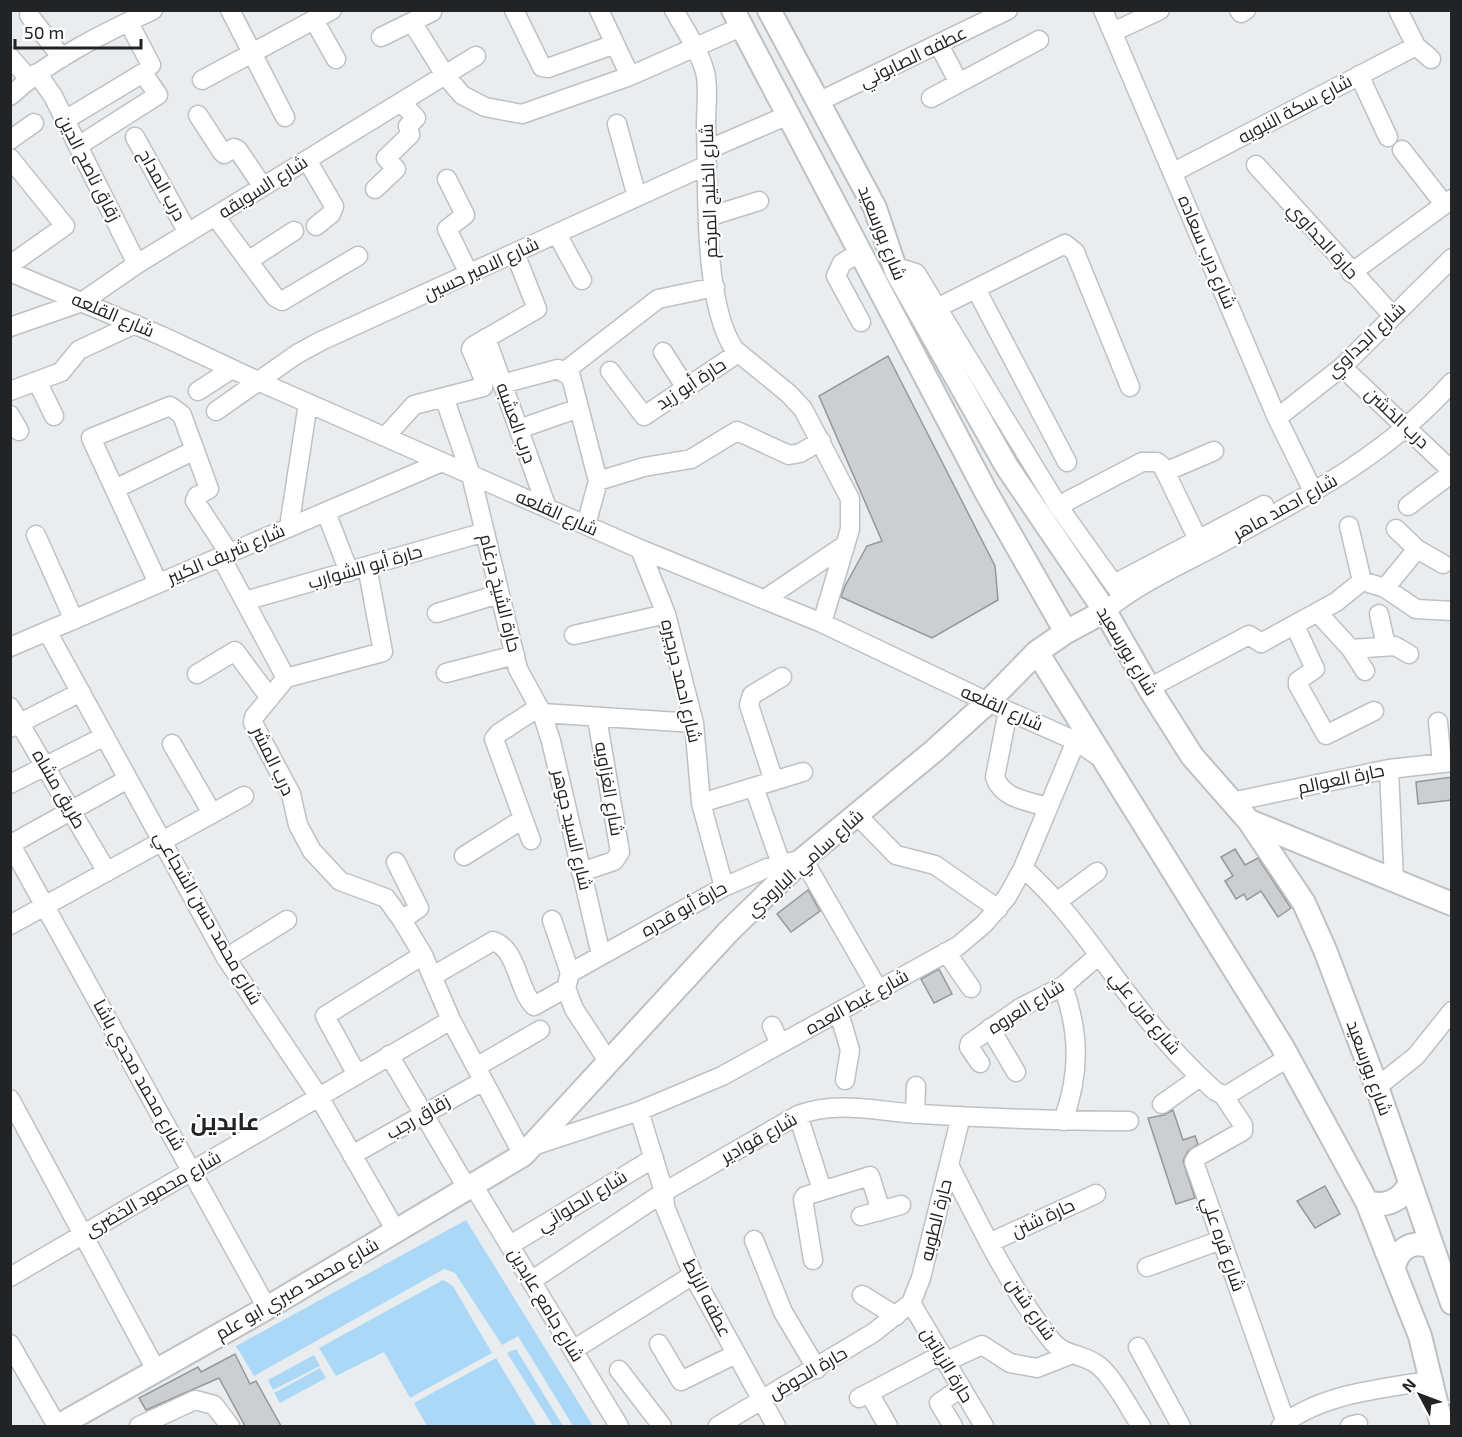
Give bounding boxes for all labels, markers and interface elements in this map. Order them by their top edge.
scale bar [15,12,141,50]
text: 50 m [24,21,64,43]
street label: عطفه الصابوني [855,21,971,95]
street label: شارع سكة النبويه [1234,69,1356,149]
street label: زقاق ناصح الدين [52,110,126,226]
street label: شارع الخليج المرخم [695,123,723,259]
street label: درب المداح [132,145,192,225]
street label: شارع السويقه [214,150,312,224]
street label: شارع بورسعيد [852,182,912,284]
street label: شارع درب سعاده [1172,191,1242,313]
street label: حارة الجداوي [1281,197,1364,286]
street label: شارع الامير حسين [419,232,543,306]
street label: شارع القلعه [68,287,158,343]
street label: شارع الجداوي [1321,297,1412,384]
street label: حارة أبو زيد [651,352,730,415]
street label: درب العشبه [491,379,542,466]
street label: درب الخشن [1360,382,1434,453]
street label: شارع احمد ماهر [1228,468,1342,546]
street label: شارع القلعه [512,484,602,542]
street label: شارع شريف الكبير [163,518,289,590]
street label: حارة الشيخ درغام [474,531,526,655]
street label: حارة أبو الشوارب [305,539,425,594]
street label: شارع بورسعيد [1091,602,1163,700]
street label: شارع احمد جرجيره [655,617,707,745]
street label: شارع القلعه [957,679,1047,737]
street label: درب المشر [246,722,300,799]
street label: شارع الغزاويه [589,740,629,838]
street label: طريق مشاه [27,745,91,833]
street label: حارة العوالم [1296,758,1386,800]
street label: شارع السيد جوهر [546,766,598,893]
street label: شارع سامي البارودي [741,804,870,924]
street label: شارع محمد حسن الشجاعي [147,827,268,1010]
street label: حارة أبو قدره [637,876,731,942]
street label: شارع غيط العده [801,964,913,1040]
street label: شارع فرن علي [1102,966,1186,1061]
street label: شارع العروه [983,974,1069,1040]
street label: شارع محمد مجدي باشا [86,995,191,1156]
street label: شارع بورسعيد [1341,1017,1397,1119]
street label: زقاق رجب [382,1089,454,1145]
district label: عابدين [190,1106,260,1136]
street label: شارع قوادير [716,1107,802,1169]
street label: شارع محمود الخضرى [81,1145,225,1243]
street label: شارع الحلواني [533,1165,633,1239]
street label: حارة الطوبه [914,1177,957,1263]
street label: حارة شنن [1007,1193,1078,1242]
street label: شارع قره علي [1194,1193,1251,1296]
street label: شارع محمد صبري ابو علم [211,1232,384,1347]
street label: شارع جامع عابدين [503,1244,589,1366]
street label: عطفه الزلط [678,1255,737,1341]
street label: شارع شنن [1001,1273,1061,1345]
street label: حارة الزياتين [916,1323,979,1407]
street label: حارة الحوض [764,1341,851,1404]
north arrow [1390,1365,1450,1425]
text: N [1397,1374,1419,1395]

